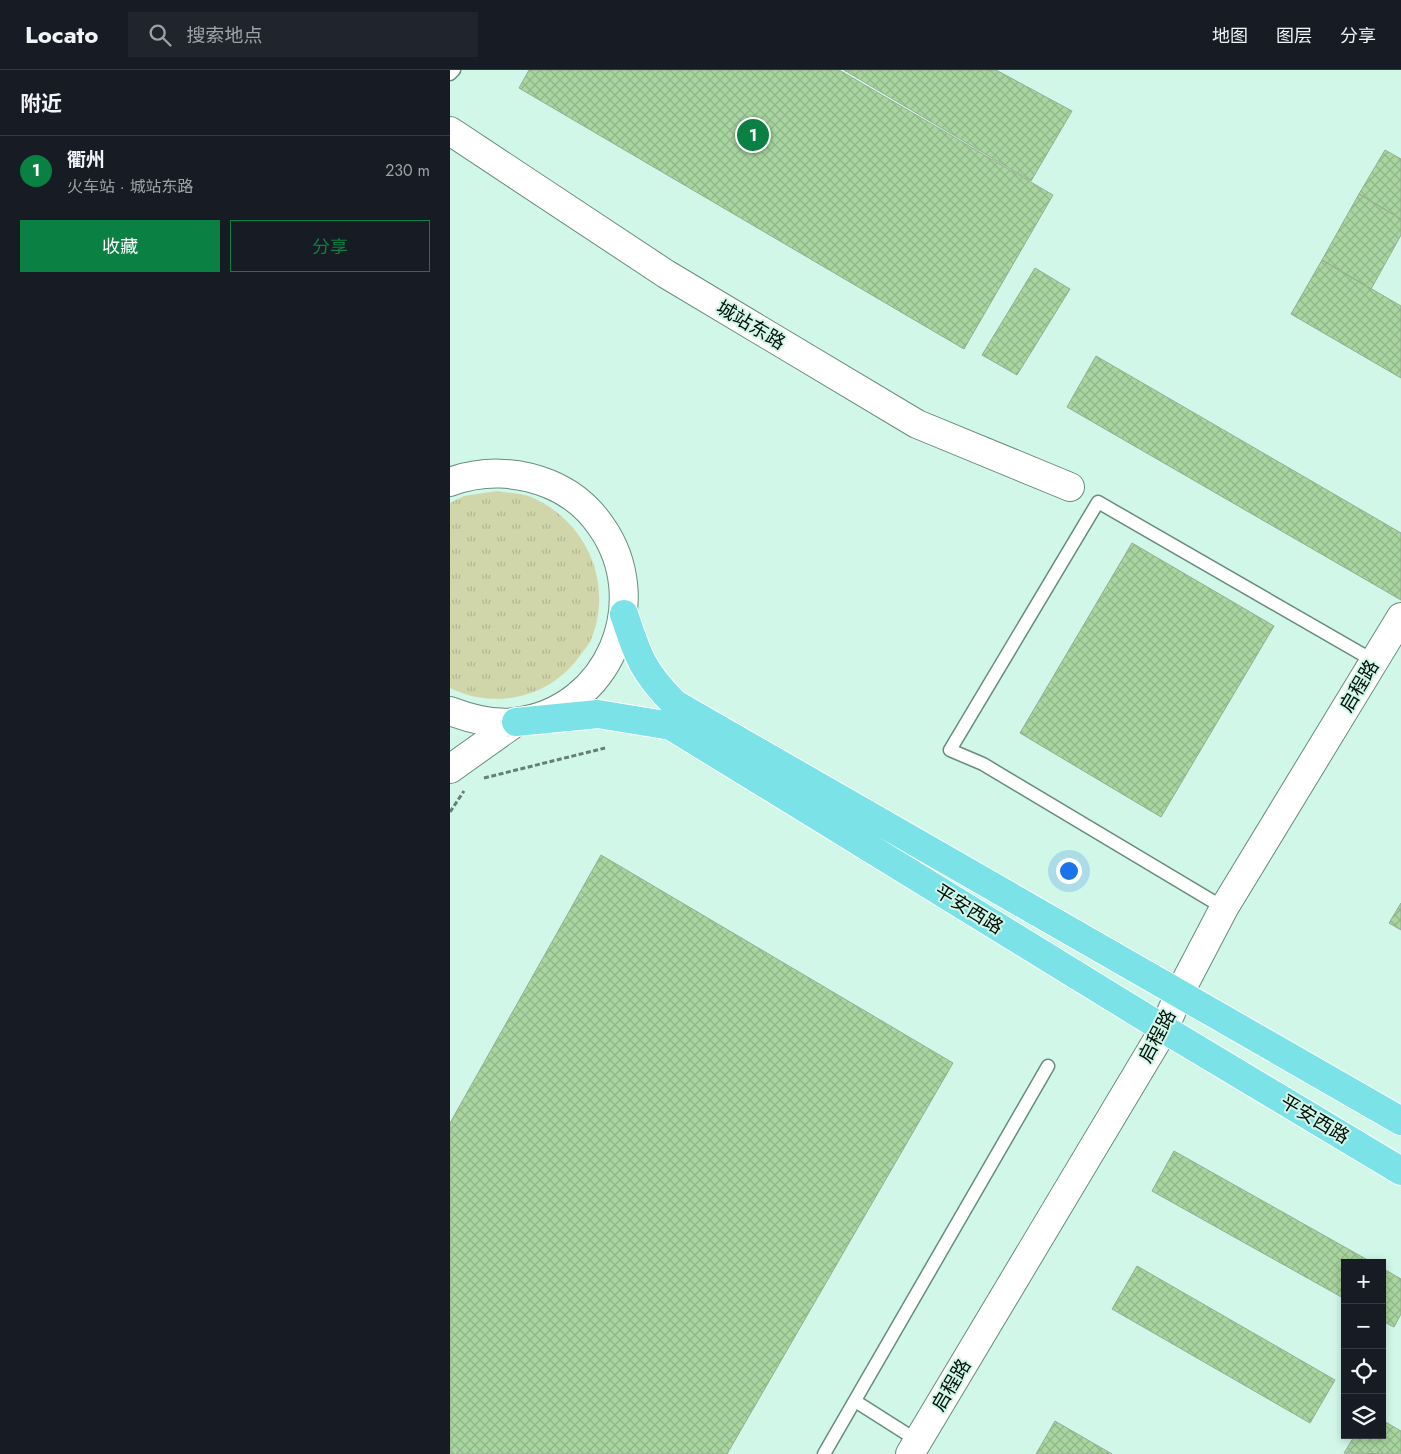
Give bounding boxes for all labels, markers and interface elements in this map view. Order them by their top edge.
search box [128,12,478,57]
text: Locato [25,17,98,52]
icon: search [146,21,174,49]
text: 搜索地点 [186,22,262,49]
text: 地图 [1212,23,1248,49]
text: 图层 [1276,23,1312,49]
text: 分享 [1340,23,1376,49]
text: 附近 [20,89,62,119]
pin: 1 [737,116,769,154]
text: 衢州 [67,146,105,173]
text: 1 [32,159,40,182]
text: 230 m [385,159,430,182]
text: 火车站 · 城站东路 [67,175,193,198]
button: 收藏 [20,220,220,272]
button: 分享 [230,220,430,272]
street label: 城站东路 [711,294,791,356]
street label: 启程路 [1333,655,1385,717]
your location [1056,858,1082,884]
street label: 平安西路 [930,877,1008,941]
street label: 启程路 [1132,1004,1182,1068]
street label: 平安西路 [1275,1088,1355,1150]
map controls [1341,1259,1386,1439]
button: + [1341,1259,1386,1304]
button: − [1341,1304,1386,1349]
button: locate [1341,1349,1386,1394]
street label: 启程路 [925,1354,977,1416]
button: layers [1341,1394,1386,1439]

